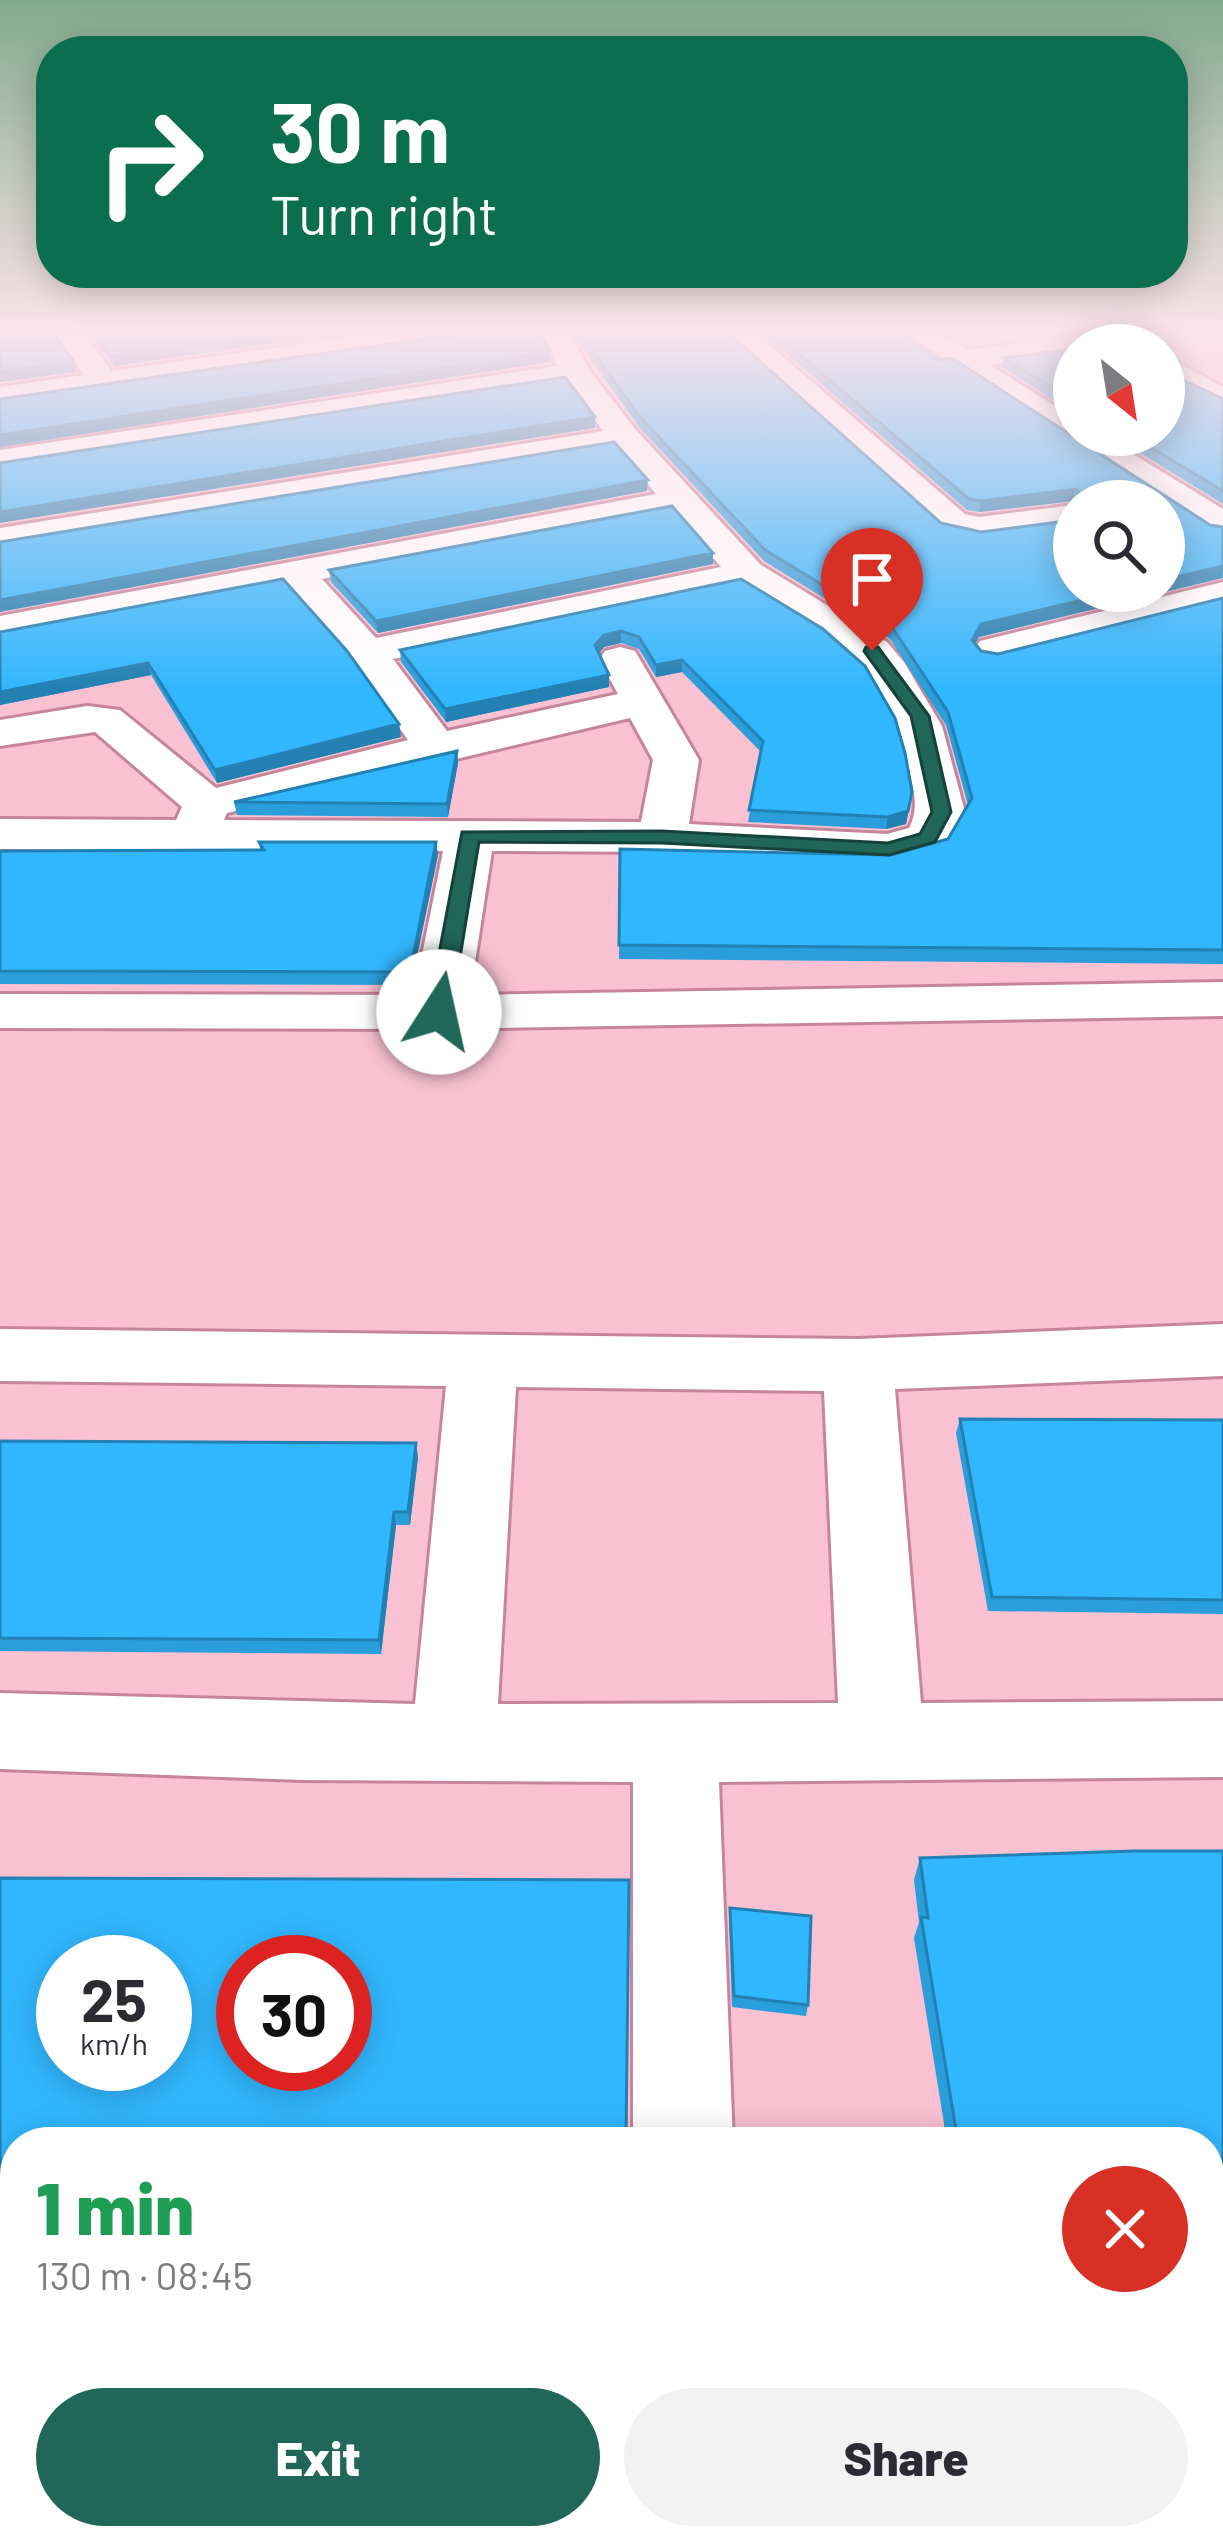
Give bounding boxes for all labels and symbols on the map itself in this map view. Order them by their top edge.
north arrow [1053,324,1185,456]
pin [821,528,923,651]
position arrow [376,949,502,1075]
speed limit sign: 30 [216,1935,372,2091]

